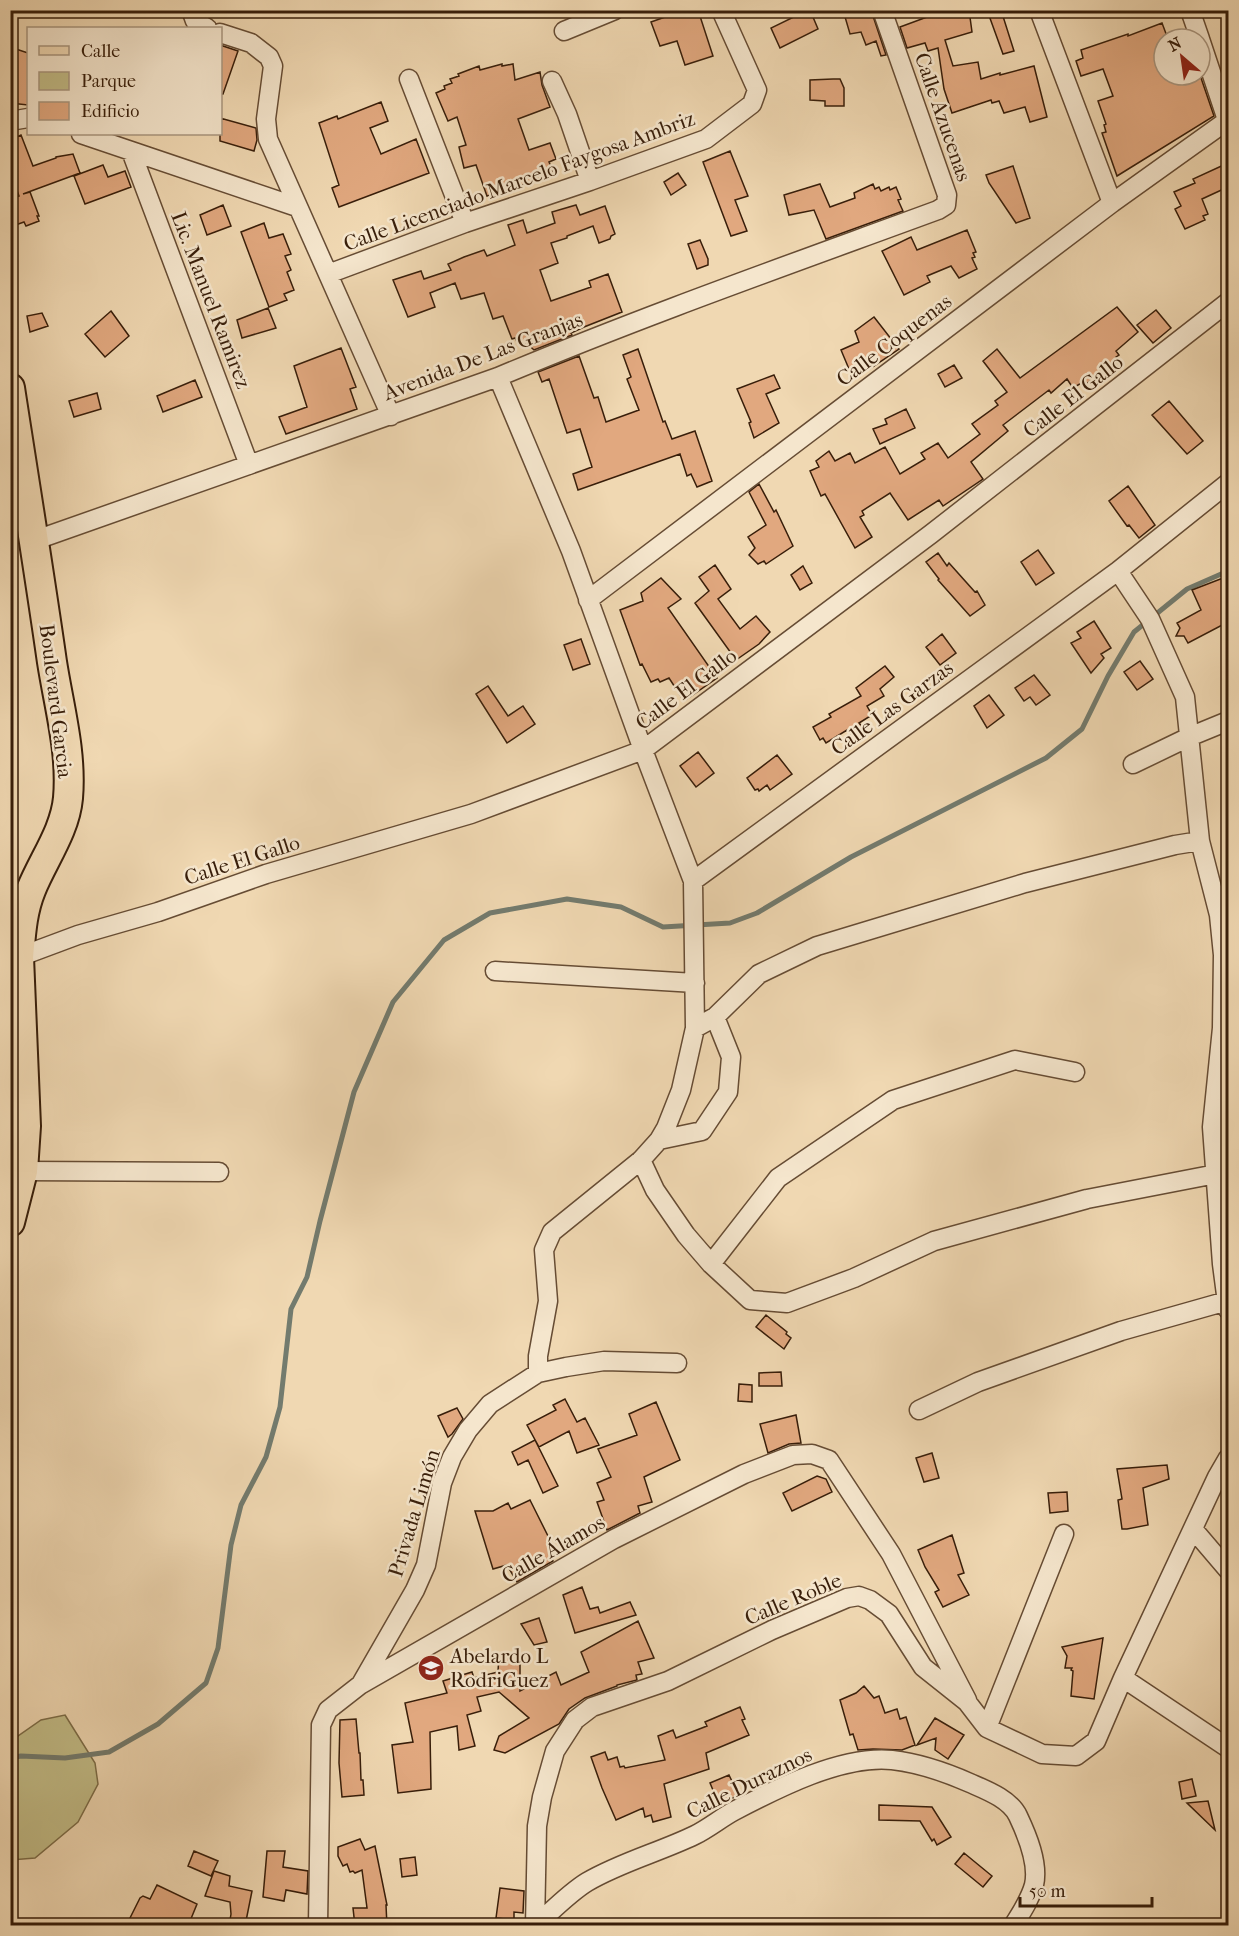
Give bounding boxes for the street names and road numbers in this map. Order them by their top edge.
street label: Calle Azucenas [910,50,976,185]
street label: Calle Licenciado Marcelo Faygosa Ambriz [340,106,698,256]
street label: Lic. Manuel Ramirez [166,208,256,392]
street label: Calle Coquenas [832,289,956,391]
street label: Avenida De Las Granjas [379,307,586,405]
street label: Calle El Gallo [1018,350,1128,442]
street label: Boulevard Garcia [35,623,77,780]
street label: Calle El Gallo [631,643,741,735]
street label: Calle Las Garzas [826,655,958,760]
street label: Calle El Gallo [181,830,303,890]
street label: Privada Limón [383,1446,445,1580]
street label: Calle Álamos [497,1510,609,1588]
street label: Calle Roble [741,1568,845,1630]
street label: Calle Duraznos [682,1742,816,1824]

